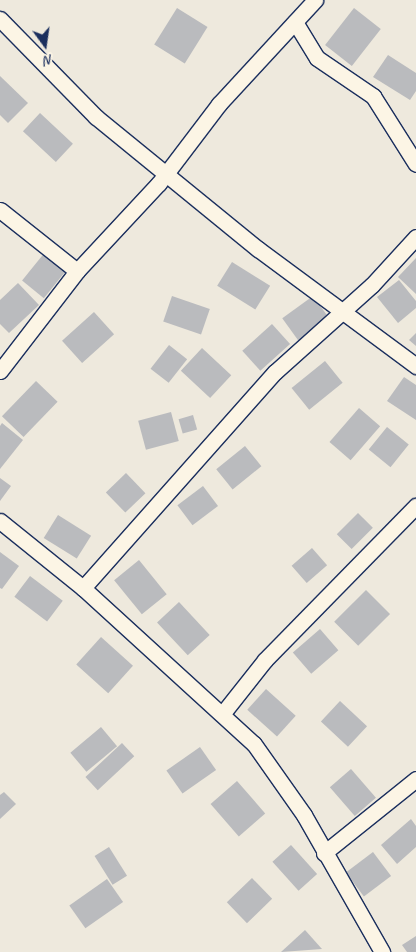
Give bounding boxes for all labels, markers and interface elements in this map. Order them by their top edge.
north arrow [20,20,70,70]
text: N [42,51,55,69]

